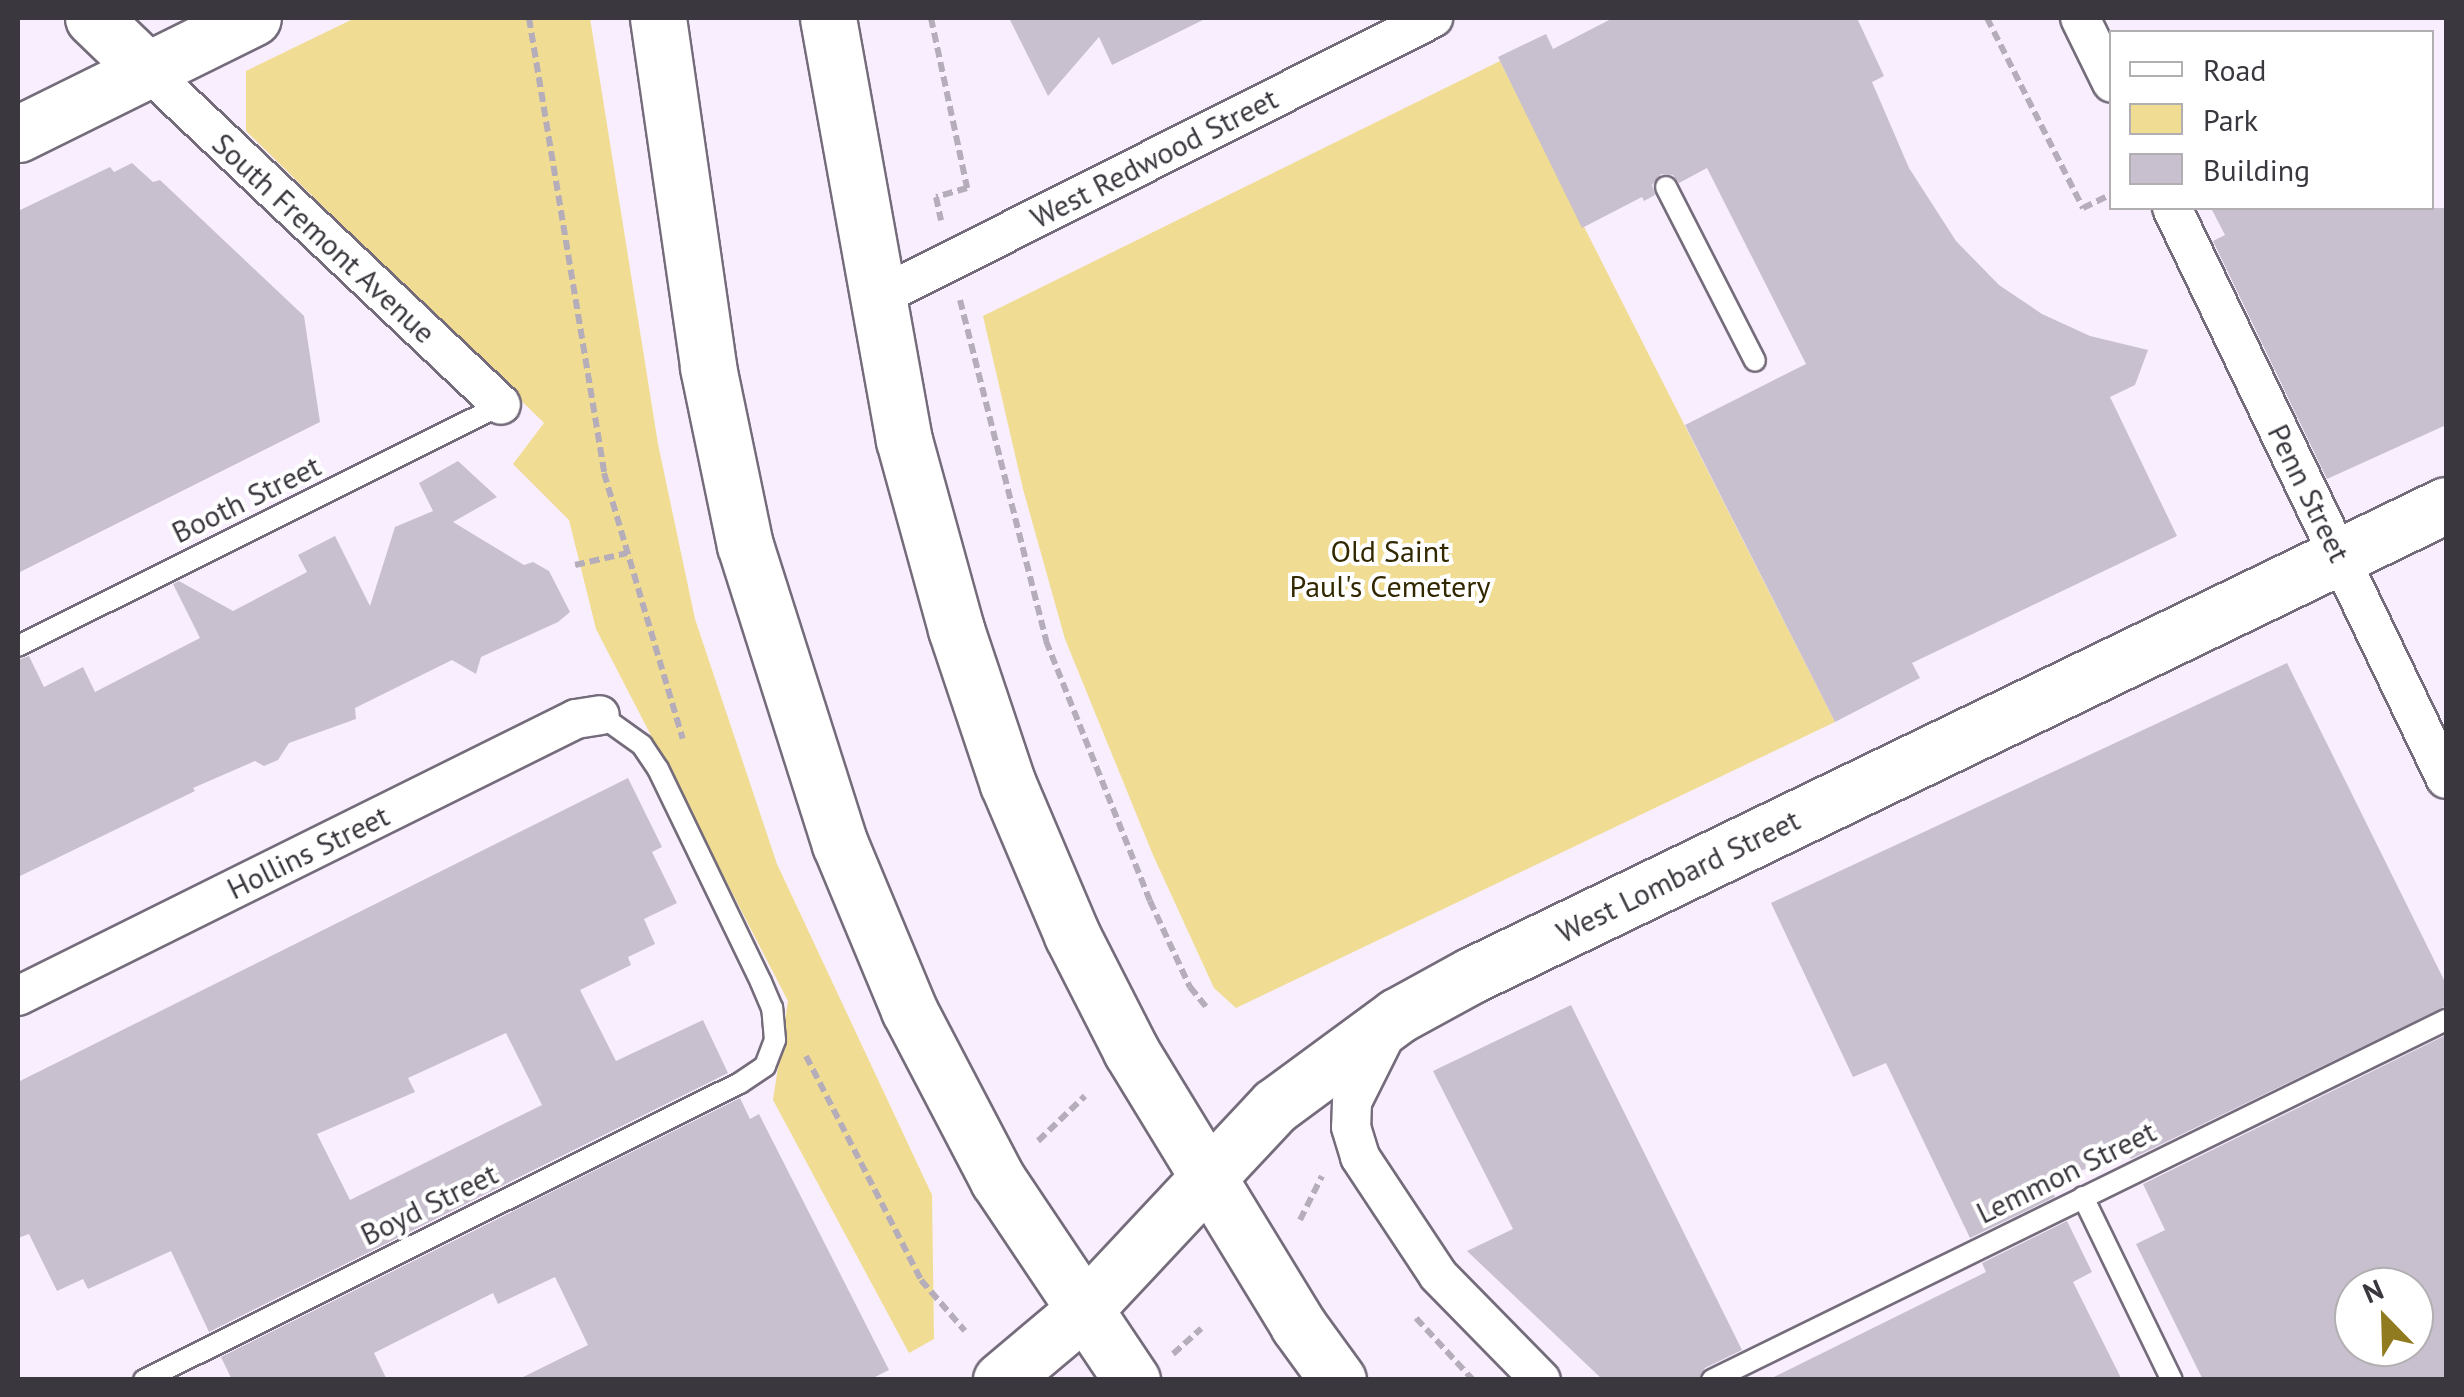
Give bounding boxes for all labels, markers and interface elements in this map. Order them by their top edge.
legend [2109,30,2434,210]
text: Road [2203,50,2267,89]
street label: West Redwood Street [1025,80,1283,236]
text: Park [2203,100,2258,139]
street label: South Fremont Avenue [205,125,443,351]
text: Building [2203,150,2310,189]
street label: Penn Street [2260,418,2358,568]
street label: Booth Street [166,448,326,550]
park label: Old Saint Paul's Cemetery [1289,533,1491,604]
street label: Hollins Street [221,797,395,907]
street label: West Lombard Street [1551,802,1805,950]
street label: Lemmon Street [1971,1113,2161,1231]
street label: Boyd Street [355,1155,503,1253]
north arrow [2334,1267,2434,1367]
text: N [2357,1270,2389,1311]

